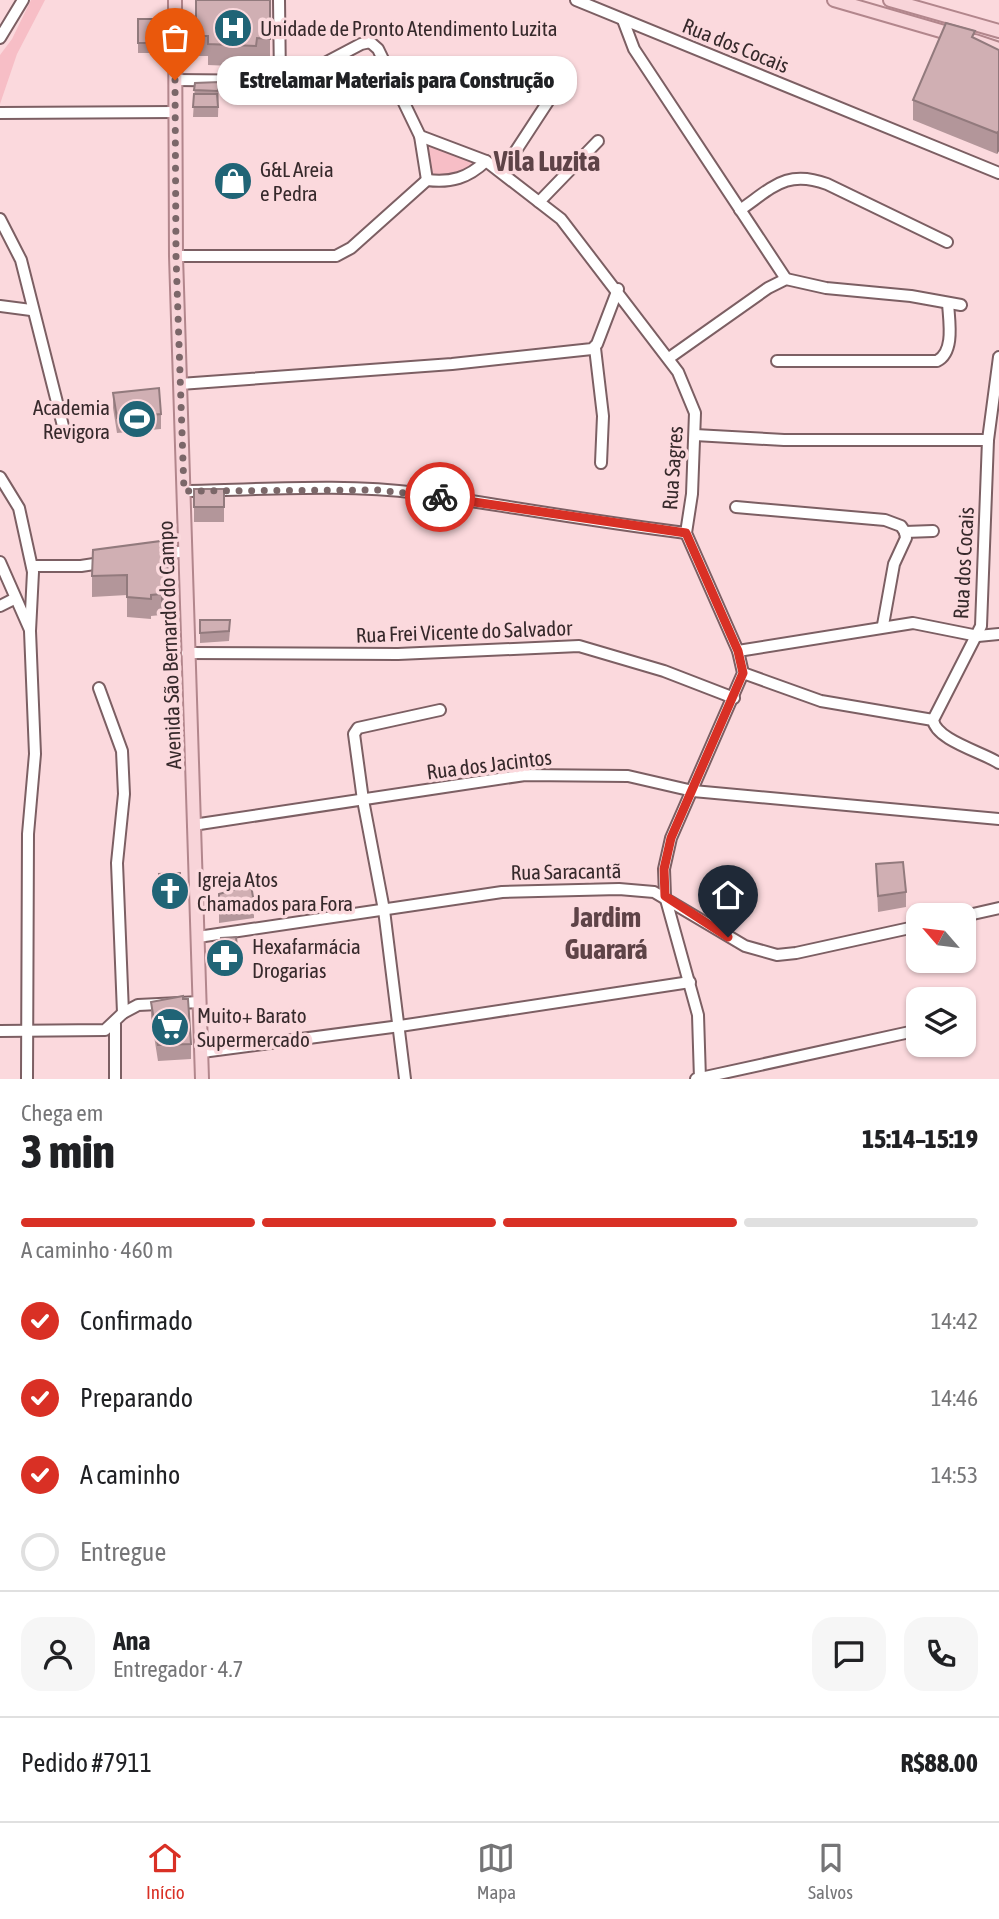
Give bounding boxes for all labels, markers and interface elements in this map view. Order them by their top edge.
hospital icon: Unidade de Pronto Atendimento Luzita [212,7,254,49]
pin [145,8,205,80]
street label: Rua dos Cocais [679,13,793,77]
place label: Unidade de Pronto Atendimento Luzita [260,16,558,40]
icon: bag [156,19,194,57]
callout: Estrelamar Materiais para Construção [217,56,578,104]
text: Estrelamar Materiais para Construção [240,67,554,93]
district label: Vila Luzita [493,145,600,177]
place label: G&L Areia e Pedra [260,157,334,205]
shop icon: G&L Areia e Pedra [212,160,254,202]
place label: Academia Revigora [33,395,110,443]
sports icon: Academia Revigora [116,398,158,440]
street label: Rua Sagres [657,425,687,511]
courier [405,462,475,532]
icon: bike [421,478,459,516]
street label: Rua dos Cocais [948,506,978,620]
street label: Avenida São Bernardo do Campo [153,520,185,770]
street label: Rua Frei Vicente do Salvador [355,615,573,647]
street label: Rua dos Jacintos [425,744,553,784]
street label: Rua Saracantã [510,858,622,884]
pin [698,865,758,937]
place label: Igreja Atos Chamados para Fora [197,867,353,915]
church icon: Igreja Atos Chamados para Fora [149,870,191,912]
icon: home [709,876,747,914]
district label: Jardim Guarará [565,901,647,965]
north arrow [906,903,976,973]
map controls [906,903,976,1057]
place label: Hexafarmácia Drogarias [252,934,361,982]
pharmacy icon: Hexafarmácia Drogarias [204,937,246,979]
button: layers [906,987,976,1057]
place label: Muito+ Barato Supermercado [197,1003,310,1051]
supermarket icon: Muito+ Barato Supermercado [149,1006,191,1048]
text: Chega em [21,1100,103,1126]
text: 15:14–15:19 [862,1124,978,1154]
text: 3 min [21,1125,115,1178]
text: A caminho · 460 m [21,1237,173,1263]
icon: check [21,1302,59,1340]
text: Confirmado [80,1306,193,1336]
text: 14:42 [931,1308,978,1334]
icon: check [21,1379,59,1417]
text: Preparando [80,1383,193,1413]
text: 14:46 [931,1385,978,1411]
icon: check [21,1456,59,1494]
text: A caminho [80,1460,180,1490]
text: 14:53 [931,1462,978,1488]
text: Entregue [80,1537,166,1567]
button: person [21,1617,95,1691]
button: chat [812,1617,886,1691]
button: phone [904,1617,978,1691]
text: Ana [113,1626,150,1656]
text: Entregador · 4.7 [113,1656,243,1682]
text: Pedido #7911 [21,1748,152,1778]
text: R$88.00 [901,1748,978,1778]
tab: Início [146,1839,185,1903]
tab: Mapa [477,1839,516,1903]
tab: Salvos [808,1839,853,1903]

